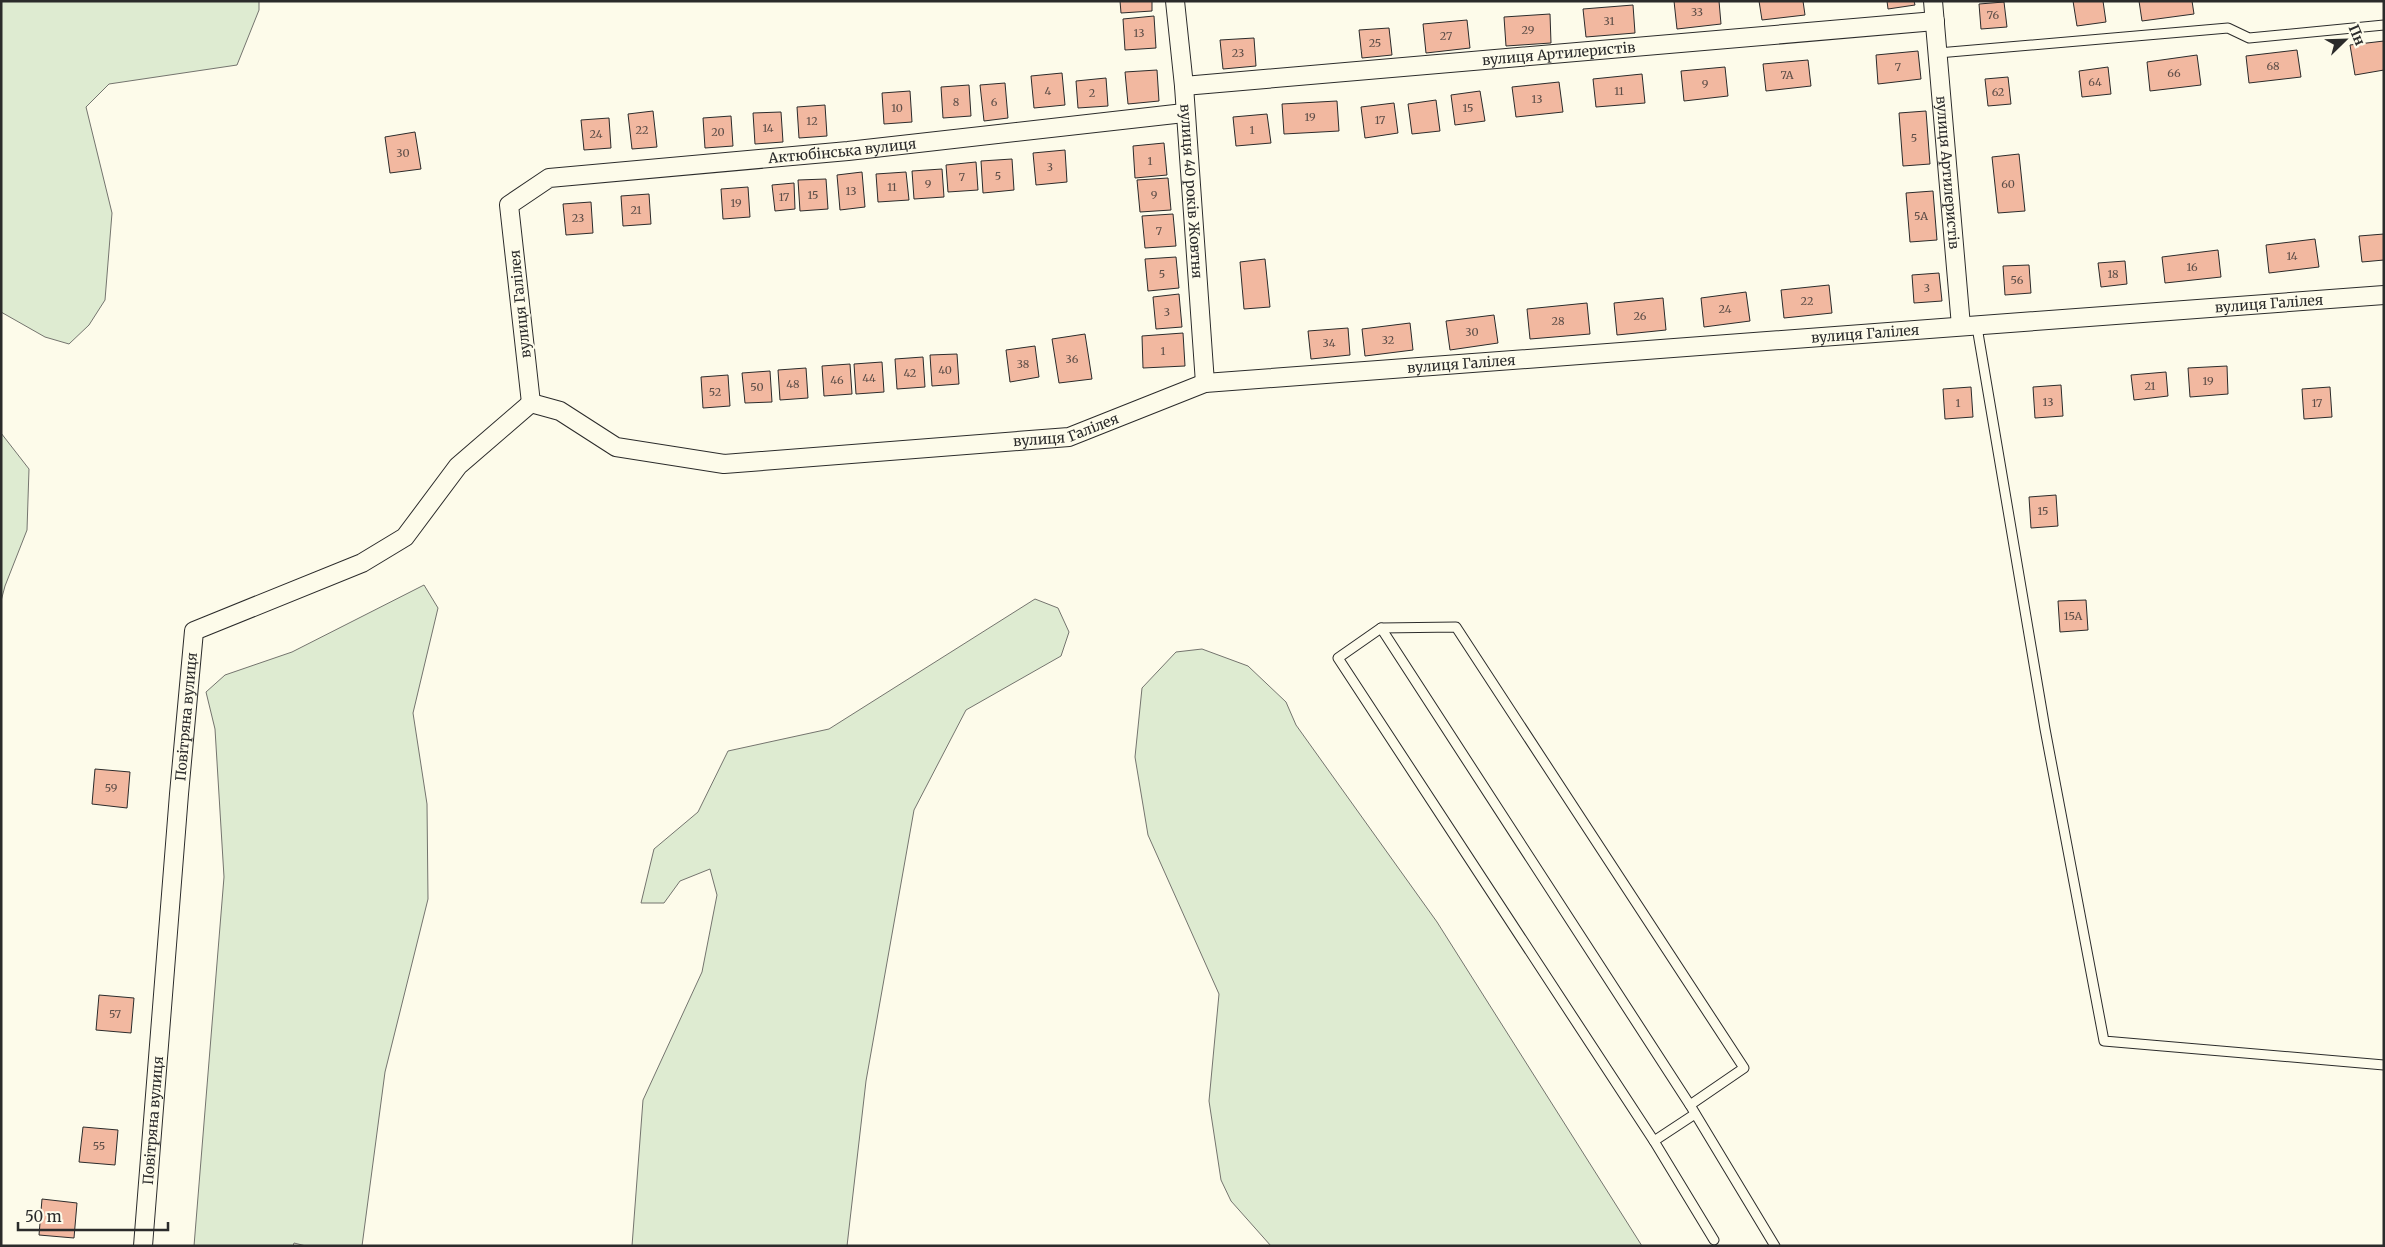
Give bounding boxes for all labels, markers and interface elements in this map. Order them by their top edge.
house number: 33 [1691,5,1703,19]
house number: 76 [1987,8,1999,22]
house number: 31 [1604,14,1614,28]
north arrow [2320,15,2370,65]
text: Пн [2345,22,2369,48]
house number: 29 [1522,23,1535,37]
house number: 13 [1134,26,1144,40]
house number: 27 [1440,29,1452,43]
house number: 25 [1369,36,1381,50]
street label: вулиця Артилеристів [1481,38,1636,69]
house number: 23 [1232,46,1244,60]
house number: 68 [2266,59,2280,73]
house number: 7 [1895,60,1901,74]
house number: 66 [2167,66,2181,80]
house number: 7А [1781,68,1794,82]
house number: 64 [2088,75,2102,89]
house number: 9 [1702,77,1709,91]
house number: 4 [1045,84,1052,98]
house number: 11 [1614,84,1624,98]
house number: 62 [1992,85,2004,99]
house number: 2 [1089,86,1095,100]
house number: 13 [1532,92,1542,106]
house number: 8 [953,95,960,109]
house number: 6 [991,95,998,109]
street label: вулиця Артилеристів [1932,95,1963,250]
house number: 10 [891,101,903,115]
house number: 15 [1462,101,1474,115]
street label: вулиця 40 років Жовтня [1176,103,1207,279]
house number: 19 [1304,110,1316,124]
house number: 17 [1375,113,1385,127]
house number: 12 [806,114,818,128]
house number: 14 [762,121,774,135]
house number: 22 [636,123,648,137]
house number: 1 [1250,123,1255,137]
house number: 20 [711,125,725,139]
house number: 24 [590,127,603,141]
house number: 5 [1911,131,1917,145]
street label: Актюбінська вулиця [767,134,917,167]
house number: 30 [396,146,410,160]
house number: 1 [1148,154,1153,168]
house number: 3 [1047,160,1053,174]
house number: 5 [995,169,1001,183]
house number: 7 [959,170,965,184]
house number: 9 [925,177,932,191]
house number: 60 [2001,177,2015,191]
house number: 11 [887,180,897,194]
house number: 13 [846,184,856,198]
house number: 15 [807,188,819,202]
house number: 9 [1151,188,1158,202]
house number: 17 [779,190,789,204]
house number: 19 [730,196,742,210]
house number: 21 [630,203,642,217]
house number: 5А [1914,209,1928,223]
house number: 23 [572,211,584,225]
house number: 7 [1156,224,1162,238]
street label: вулиця Галілея [505,249,535,359]
house number: 14 [2286,249,2298,263]
house number: 16 [2186,260,2198,274]
house number: 5 [1159,267,1165,281]
house number: 18 [2107,267,2119,281]
house number: 56 [2011,273,2024,287]
house number: 3 [1924,281,1930,295]
street label: вулиця Галілея [2214,291,2324,317]
house number: 22 [1801,294,1813,308]
house number: 24 [1719,302,1732,316]
house number: 3 [1164,305,1170,319]
house number: 26 [1634,309,1647,323]
house number: 28 [1552,314,1565,328]
street label: вулиця Галілея [1810,321,1920,347]
house number: 30 [1465,325,1479,339]
house number: 32 [1382,333,1394,347]
house number: 34 [1323,336,1336,350]
house number: 1 [1161,344,1166,358]
street label: вулиця Галілея [1406,351,1516,377]
house number: 36 [1066,352,1079,366]
house number: 38 [1017,357,1030,371]
house number: 40 [938,363,952,377]
house number: 42 [904,366,916,380]
house number: 44 [862,371,876,385]
house number: 46 [830,373,844,387]
house number: 19 [2202,374,2214,388]
house number: 48 [786,377,800,391]
house number: 21 [2144,379,2156,393]
house number: 50 [750,380,764,394]
house number: 52 [709,385,721,399]
house number: 13 [2043,395,2053,409]
house number: 1 [1956,396,1961,410]
house number: 17 [2312,396,2322,410]
street label: вулиця Галілея [1013,409,1121,450]
house number: 15 [2037,504,2049,518]
house number: 15А [2064,609,2082,623]
street label: Повітряна вулиця [171,652,201,782]
house number: 59 [105,781,118,795]
house number: 57 [109,1007,121,1021]
street label: Повітряна вулиця [139,1055,167,1185]
house number: 55 [93,1139,105,1153]
scale bar [18,1200,168,1232]
text: 50 m [25,1207,62,1226]

